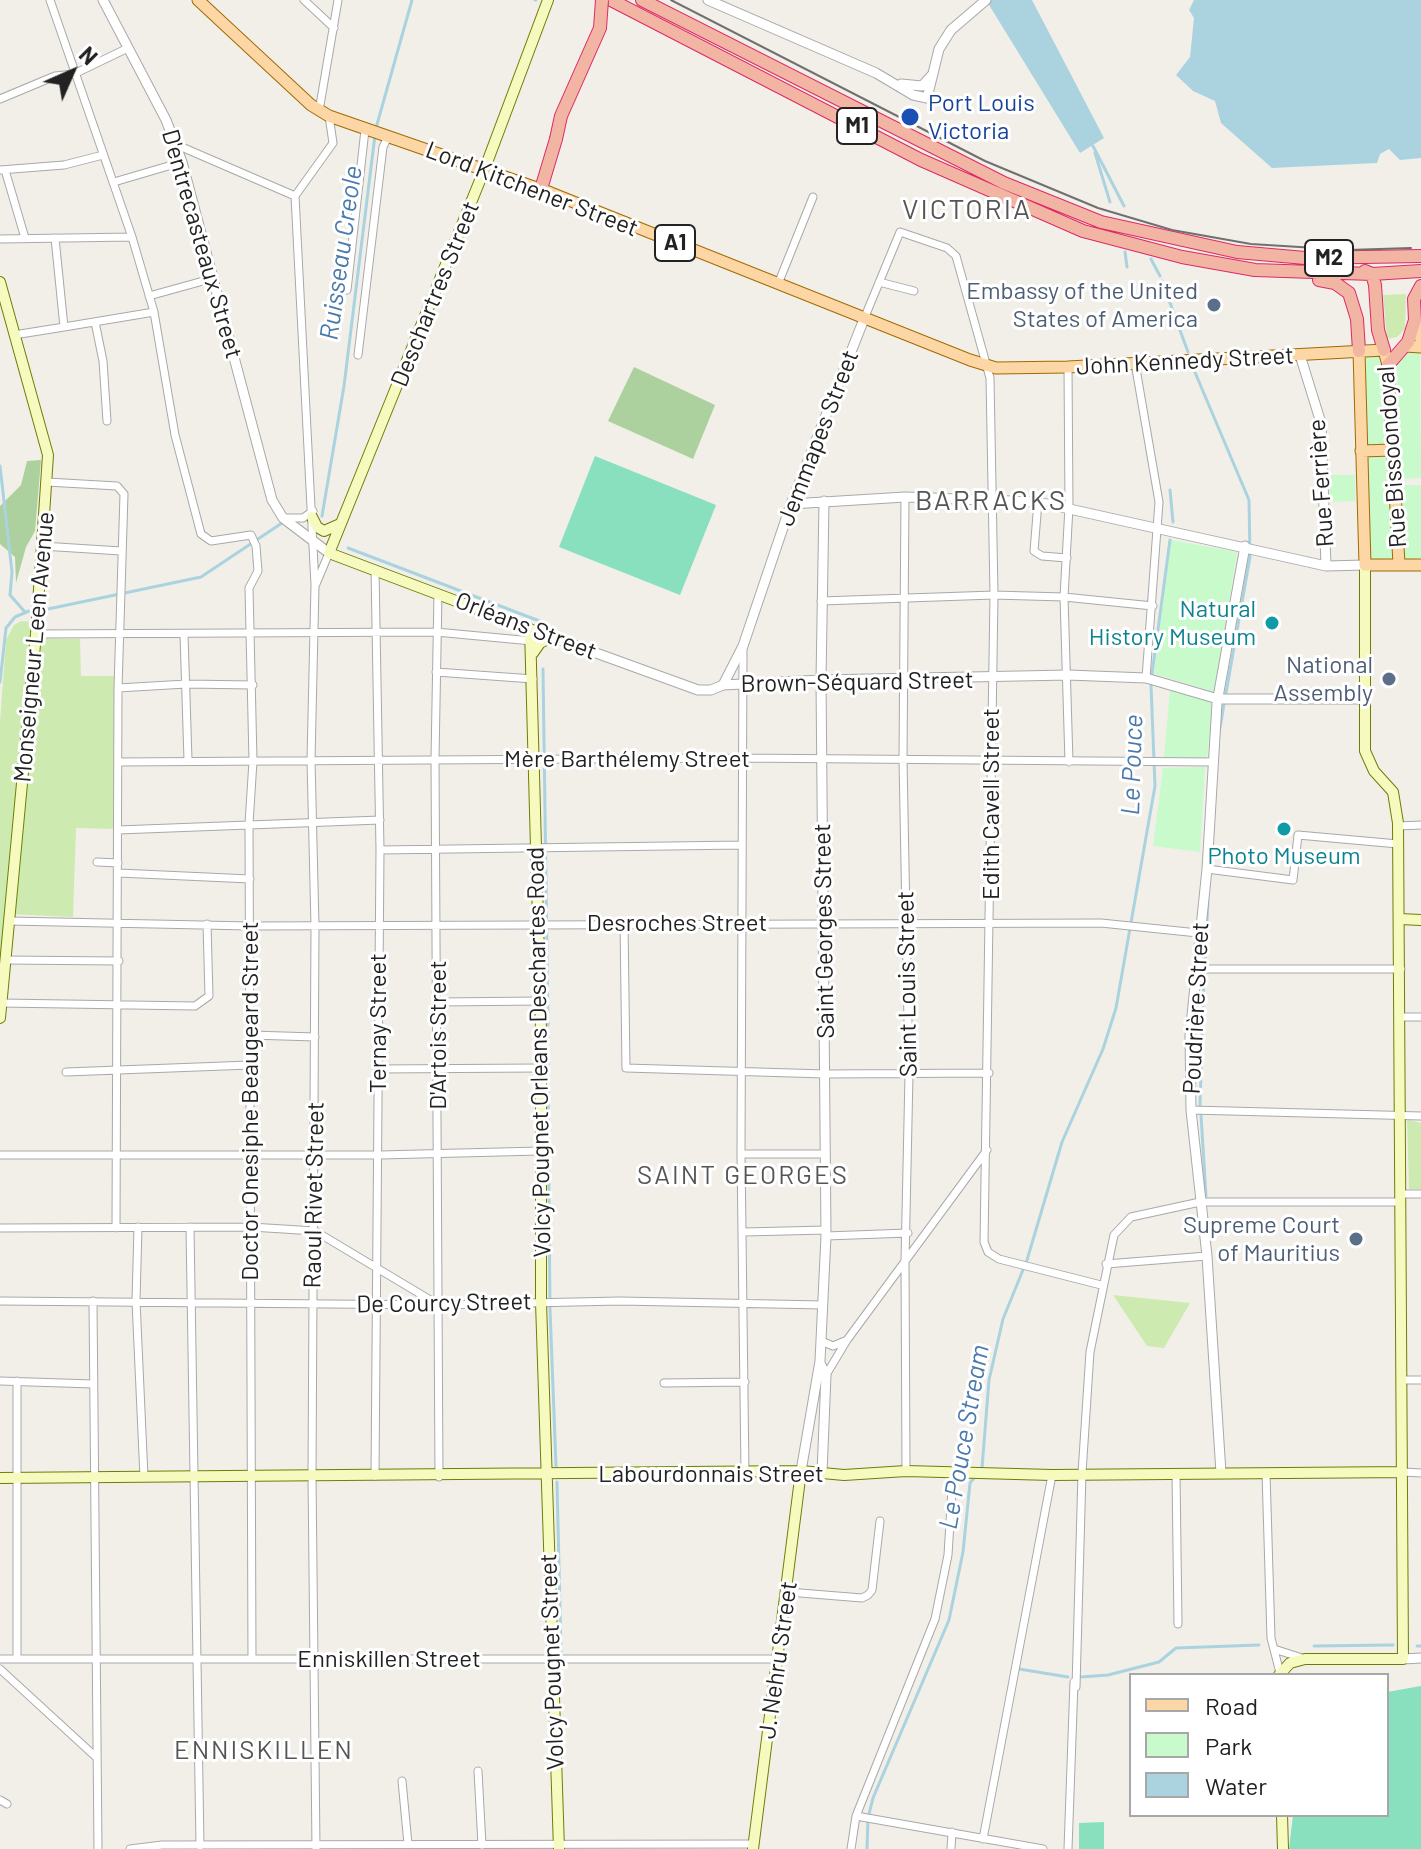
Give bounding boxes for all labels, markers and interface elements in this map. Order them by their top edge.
north arrow [32,32,112,112]
text: N [75,41,103,69]
place label: Port Louis Victoria [928,89,1035,145]
marker: Port Louis Victoria [899,106,921,128]
road number: M1 [837,108,877,144]
street label: D'entrecasteaux Street [156,126,248,362]
street label: Lord Kitchener Street [422,135,642,243]
water label: Ruisseau Creole [313,164,369,342]
district label: VICTORIA [902,193,1032,227]
street label: Deschartres Street [385,197,485,391]
road number: A1 [655,225,695,261]
road number: M2 [1305,240,1353,276]
place label: Embassy of the United States of America [966,277,1198,333]
marker: Embassy of the United States of America [1205,296,1223,314]
street label: John Kennedy Street [1076,341,1294,381]
street label: Jemmapes Street [771,346,865,530]
street label: Rue Bissoondoyal [1371,365,1413,549]
street label: Rue Ferrière [1302,418,1340,548]
district label: BARRACKS [915,484,1067,518]
street label: Monseigneur Leen Avenue [8,510,60,784]
street label: Orléans Street [451,586,601,666]
place label: Natural History Museum [1089,595,1256,651]
marker: Natural History Museum [1263,614,1281,632]
place label: National Assembly [1273,651,1373,707]
street label: Brown-Séquard Street [740,666,974,698]
marker: National Assembly [1380,670,1398,688]
street label: Edith Cavell Street [977,708,1005,900]
water label: Le Pouce [1115,714,1149,816]
street label: Mère Barthélemy Street [504,745,750,773]
marker: Photo Museum [1275,820,1293,838]
street label: Saint Georges Street [808,823,840,1039]
place label: Photo Museum [1207,842,1361,870]
street label: Volcy Pougnet Orleans Deschartes Road [521,846,557,1258]
street label: Saint Louis Street [891,891,923,1077]
street label: Desroches Street [587,909,767,937]
street label: Doctor Onesiphe Beaugeard Street [236,921,264,1281]
street label: Poudrière Street [1177,921,1215,1095]
street label: Ternay Street [364,953,392,1093]
street label: D'Artois Street [424,960,452,1110]
street label: Raoul Rivet Street [298,1101,330,1289]
district label: SAINT GEORGES [637,1159,849,1191]
place label: Supreme Court of Mauritius [1183,1211,1340,1267]
marker: Supreme Court of Mauritius [1347,1230,1365,1248]
street label: De Courcy Street [356,1287,532,1319]
water label: Le Pouce Stream [932,1342,996,1532]
street label: Labourdonnais Street [598,1460,824,1488]
street label: Volcy Pougnet Street [534,1553,570,1771]
street label: J. Nehru Street [753,1579,803,1741]
street label: Enniskillen Street [297,1645,481,1673]
legend [1129,1673,1389,1817]
text: Road [1205,1691,1258,1720]
text: Park [1205,1731,1252,1760]
district label: ENNISKILLEN [174,1734,354,1766]
text: Water [1205,1771,1267,1800]

